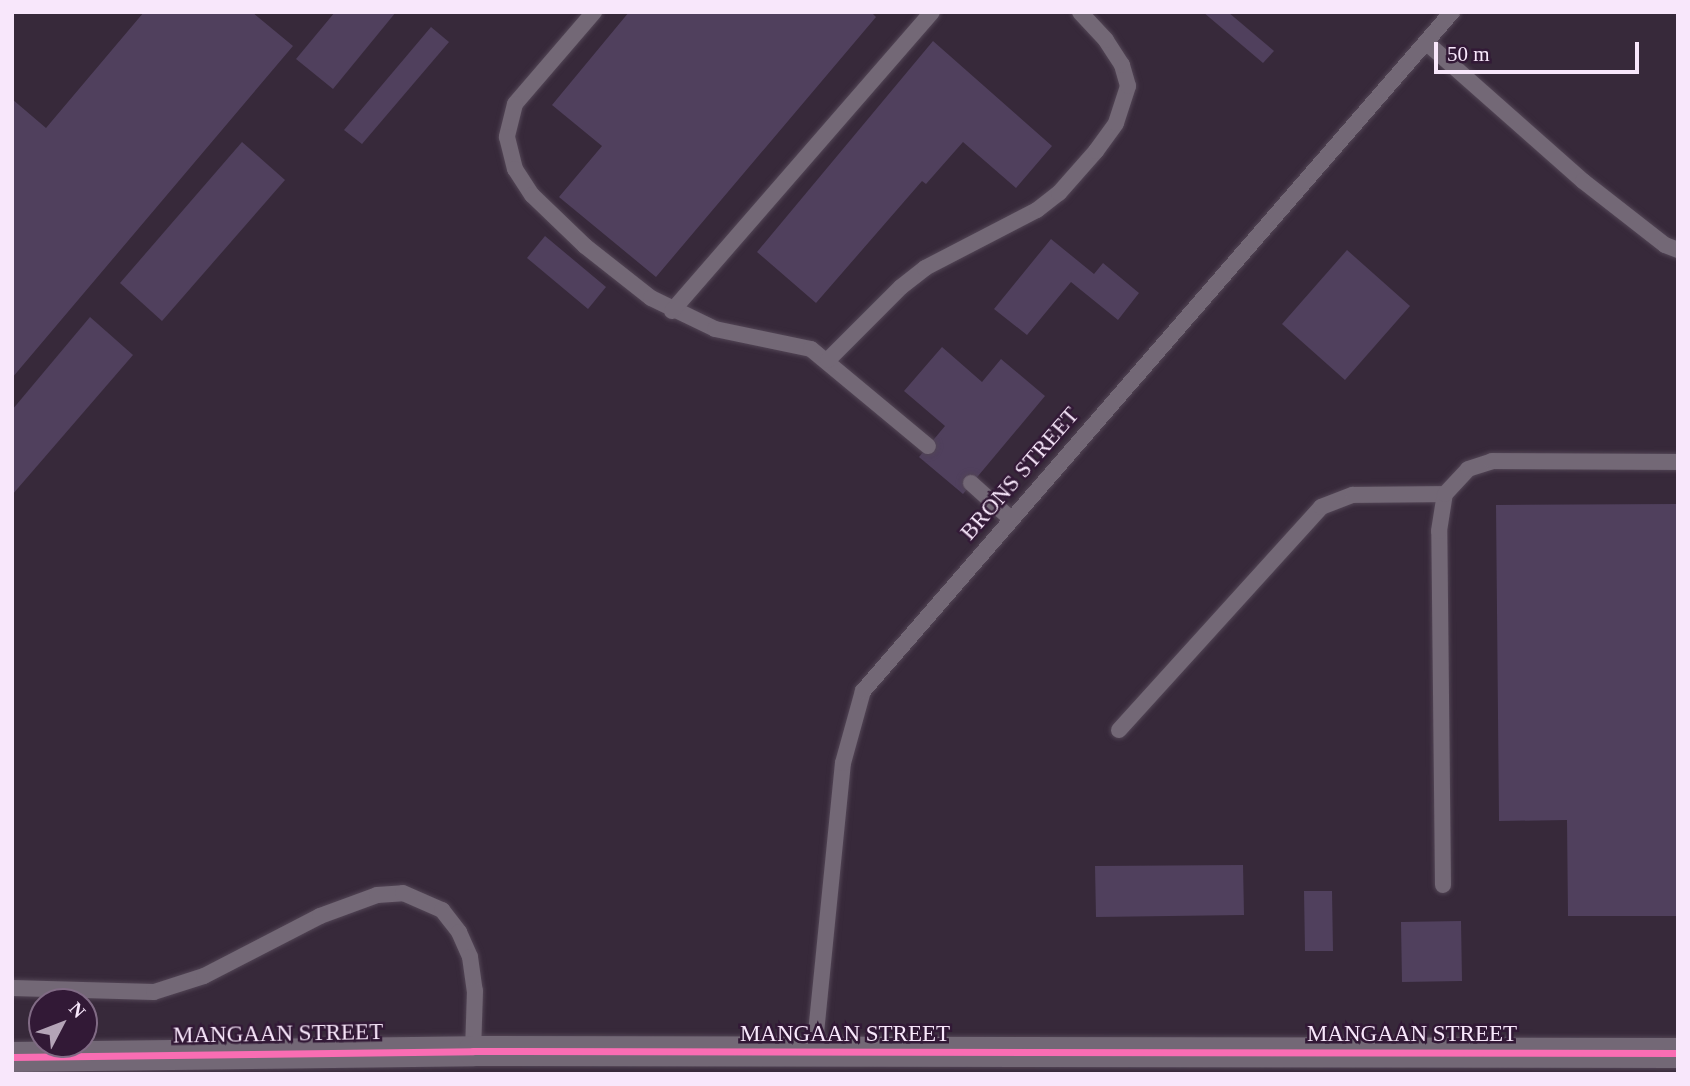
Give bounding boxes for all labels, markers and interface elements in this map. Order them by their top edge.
scale bar [1438,28,1643,72]
text: 50 m [1447,42,1490,66]
street label: BRONS STREET [955,402,1085,546]
north arrow [28,988,98,1058]
text: N [65,998,90,1022]
street label: MANGAAN STREET [173,1018,383,1050]
street label: MANGAAN STREET [740,1020,950,1048]
street label: MANGAAN STREET [1307,1020,1517,1048]

